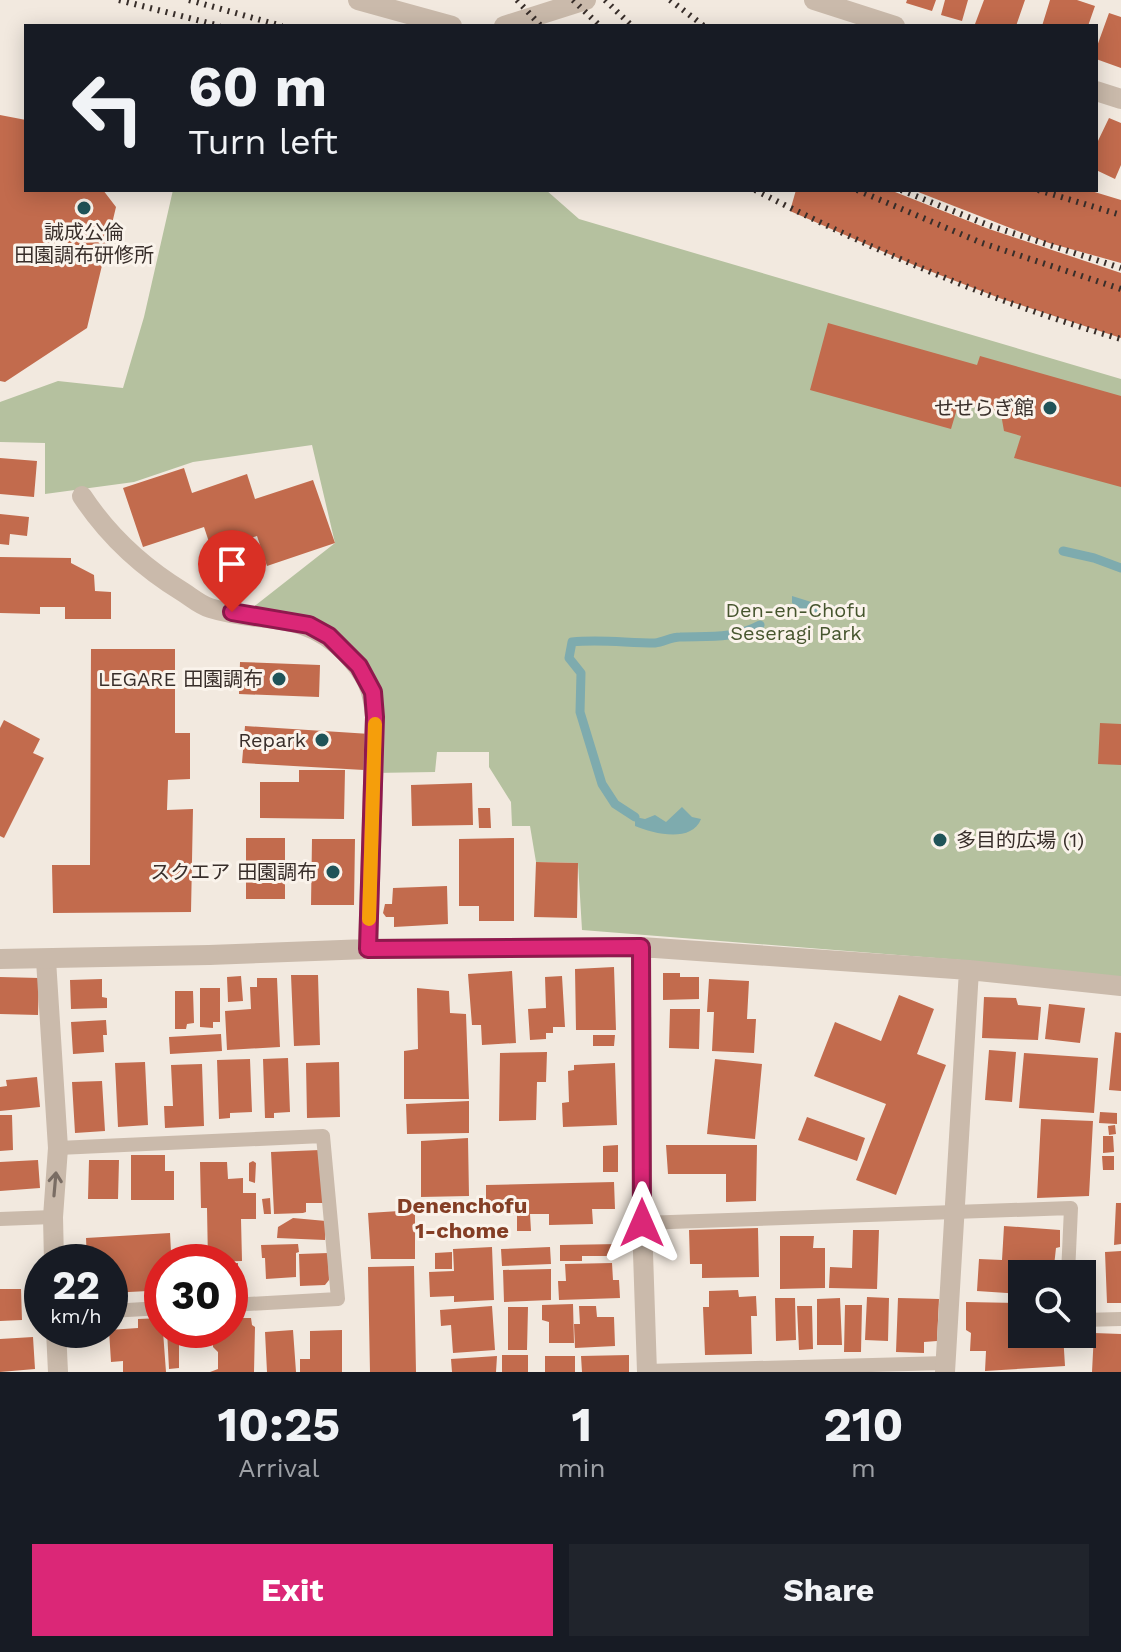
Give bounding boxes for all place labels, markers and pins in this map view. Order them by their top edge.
marker: 誠成公倫 田園調布研修所 [75,199,93,217]
place label: 誠成公倫 田園調布研修所 [14,220,154,267]
place label: せせらぎ館 [934,396,1034,420]
marker: せせらぎ館 [1041,399,1059,417]
pin [198,530,266,612]
place label: LEGARE 田園調布 [98,667,263,691]
marker: LEGARE 田園調布 [270,670,288,688]
place label: Repark [238,728,306,752]
marker: Repark [313,731,331,749]
place label: 多目的広場 (1) [956,828,1084,852]
marker: 多目的広場 (1) [931,831,949,849]
place label: スクエア 田園調布 [150,860,317,884]
marker: スクエア 田園調布 [324,863,342,881]

